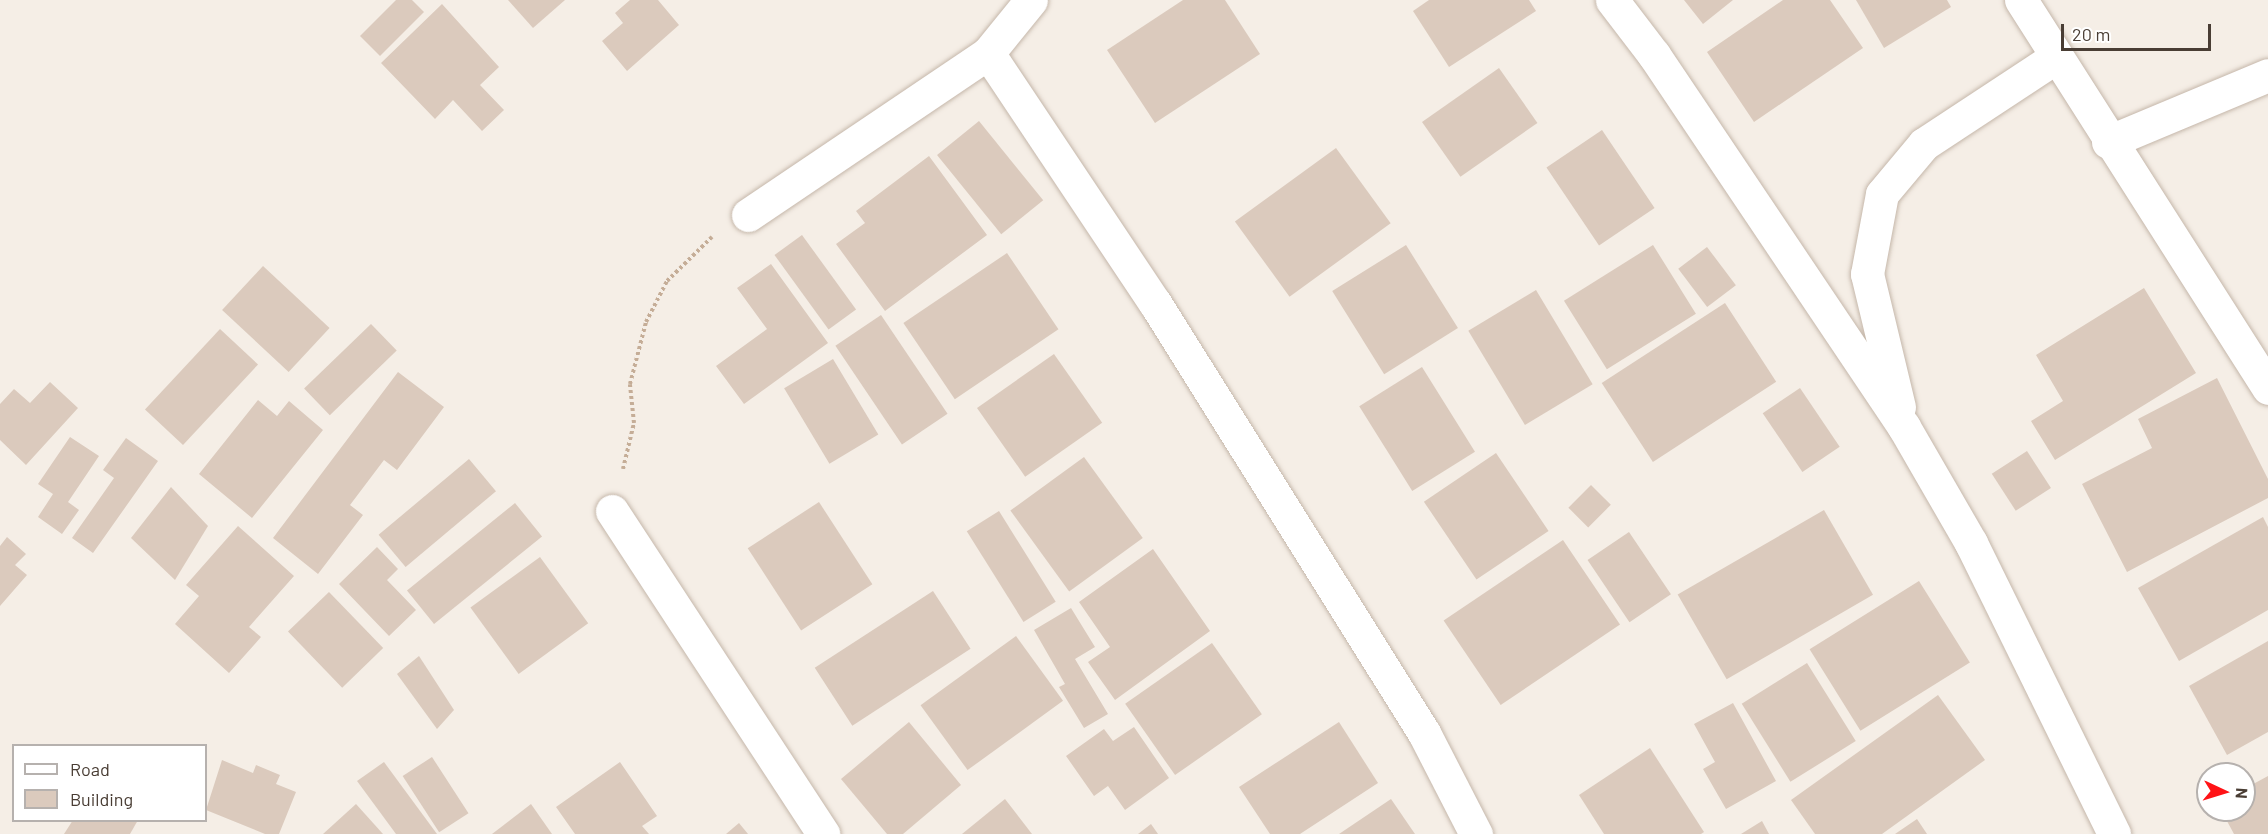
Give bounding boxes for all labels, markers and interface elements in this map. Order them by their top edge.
scale bar [2064,12,2214,50]
text: 20 m [2072,23,2110,45]
legend [12,744,207,822]
text: Road [70,758,110,780]
north arrow [2196,762,2256,822]
text: N [2233,787,2252,799]
text: Building [70,788,133,810]

